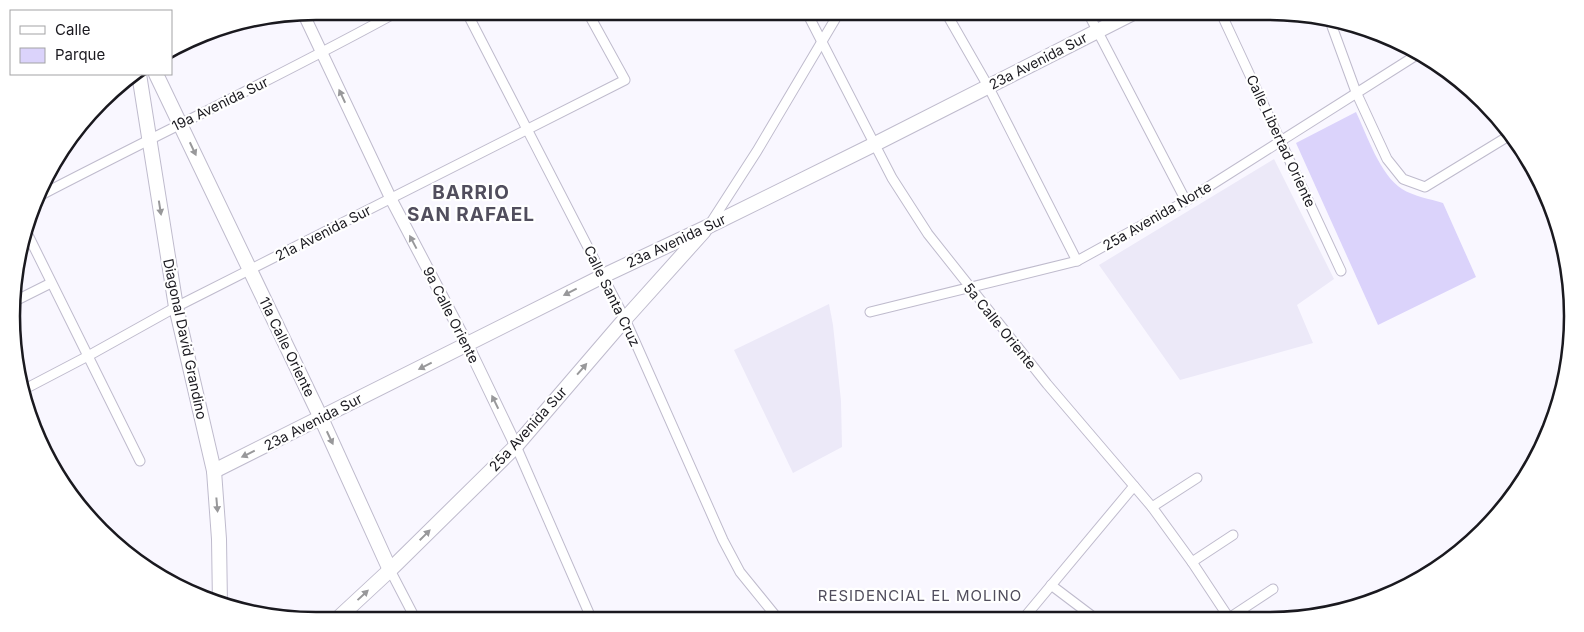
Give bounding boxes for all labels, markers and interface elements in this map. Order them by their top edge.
legend [10,10,172,75]
text: Calle [55,20,90,39]
street label: 23a Avenida Sur [986,28,1090,93]
text: Parque [55,45,105,64]
street label: Calle Libertad Oriente [1243,72,1320,210]
street label: 19a Avenida Sur [169,73,271,134]
one-way arrow [338,88,346,103]
one-way arrow [189,142,197,156]
street label: 25a Avenida Norte [1100,178,1214,254]
district label: BARRIO SAN RAFAEL [407,181,535,226]
one-way arrow [156,201,164,217]
street label: 21a Avenida Sur [272,201,373,264]
street label: 23a Avenida Sur [623,210,728,271]
one-way arrow [409,234,417,249]
street label: Calle Santa Cruz [581,243,644,349]
street label: Diagonal David Grandino [160,257,211,421]
street label: 9a Calle Oriente [420,264,483,366]
street label: 5a Calle Oriente [960,279,1040,372]
one-way arrow [563,288,577,296]
street label: 11a Calle Oriente [256,294,319,399]
one-way arrow [418,362,432,370]
one-way arrow [576,363,587,375]
street label: 25a Avenida Sur [485,383,570,474]
street label: 23a Avenida Sur [261,389,365,454]
one-way arrow [491,395,499,409]
one-way arrow [327,431,335,445]
one-way arrow [241,450,256,458]
one-way arrow [213,497,221,513]
one-way arrow [419,529,431,541]
district label: RESIDENCIAL EL MOLINO [818,586,1022,605]
one-way arrow [356,589,368,601]

